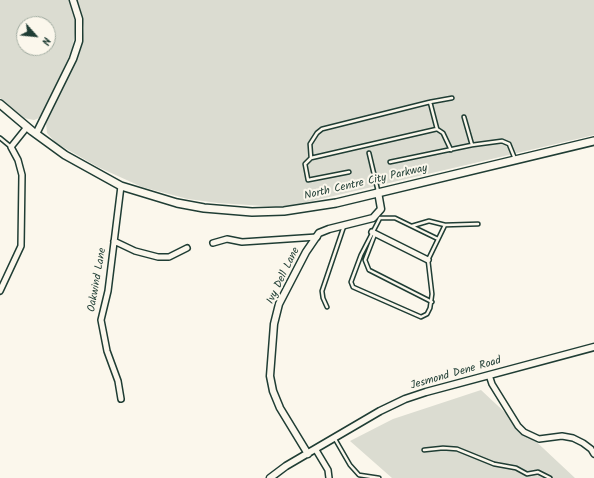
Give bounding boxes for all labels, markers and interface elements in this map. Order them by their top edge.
north arrow [16,16,56,56]
text: N [36,34,55,48]
street label: North Centre City Parkway [303,162,429,204]
street label: Ivy Dell Lane [265,245,303,307]
street label: Oakwind Lane [86,247,110,313]
street label: Jesmond Dene Road [409,355,503,393]

